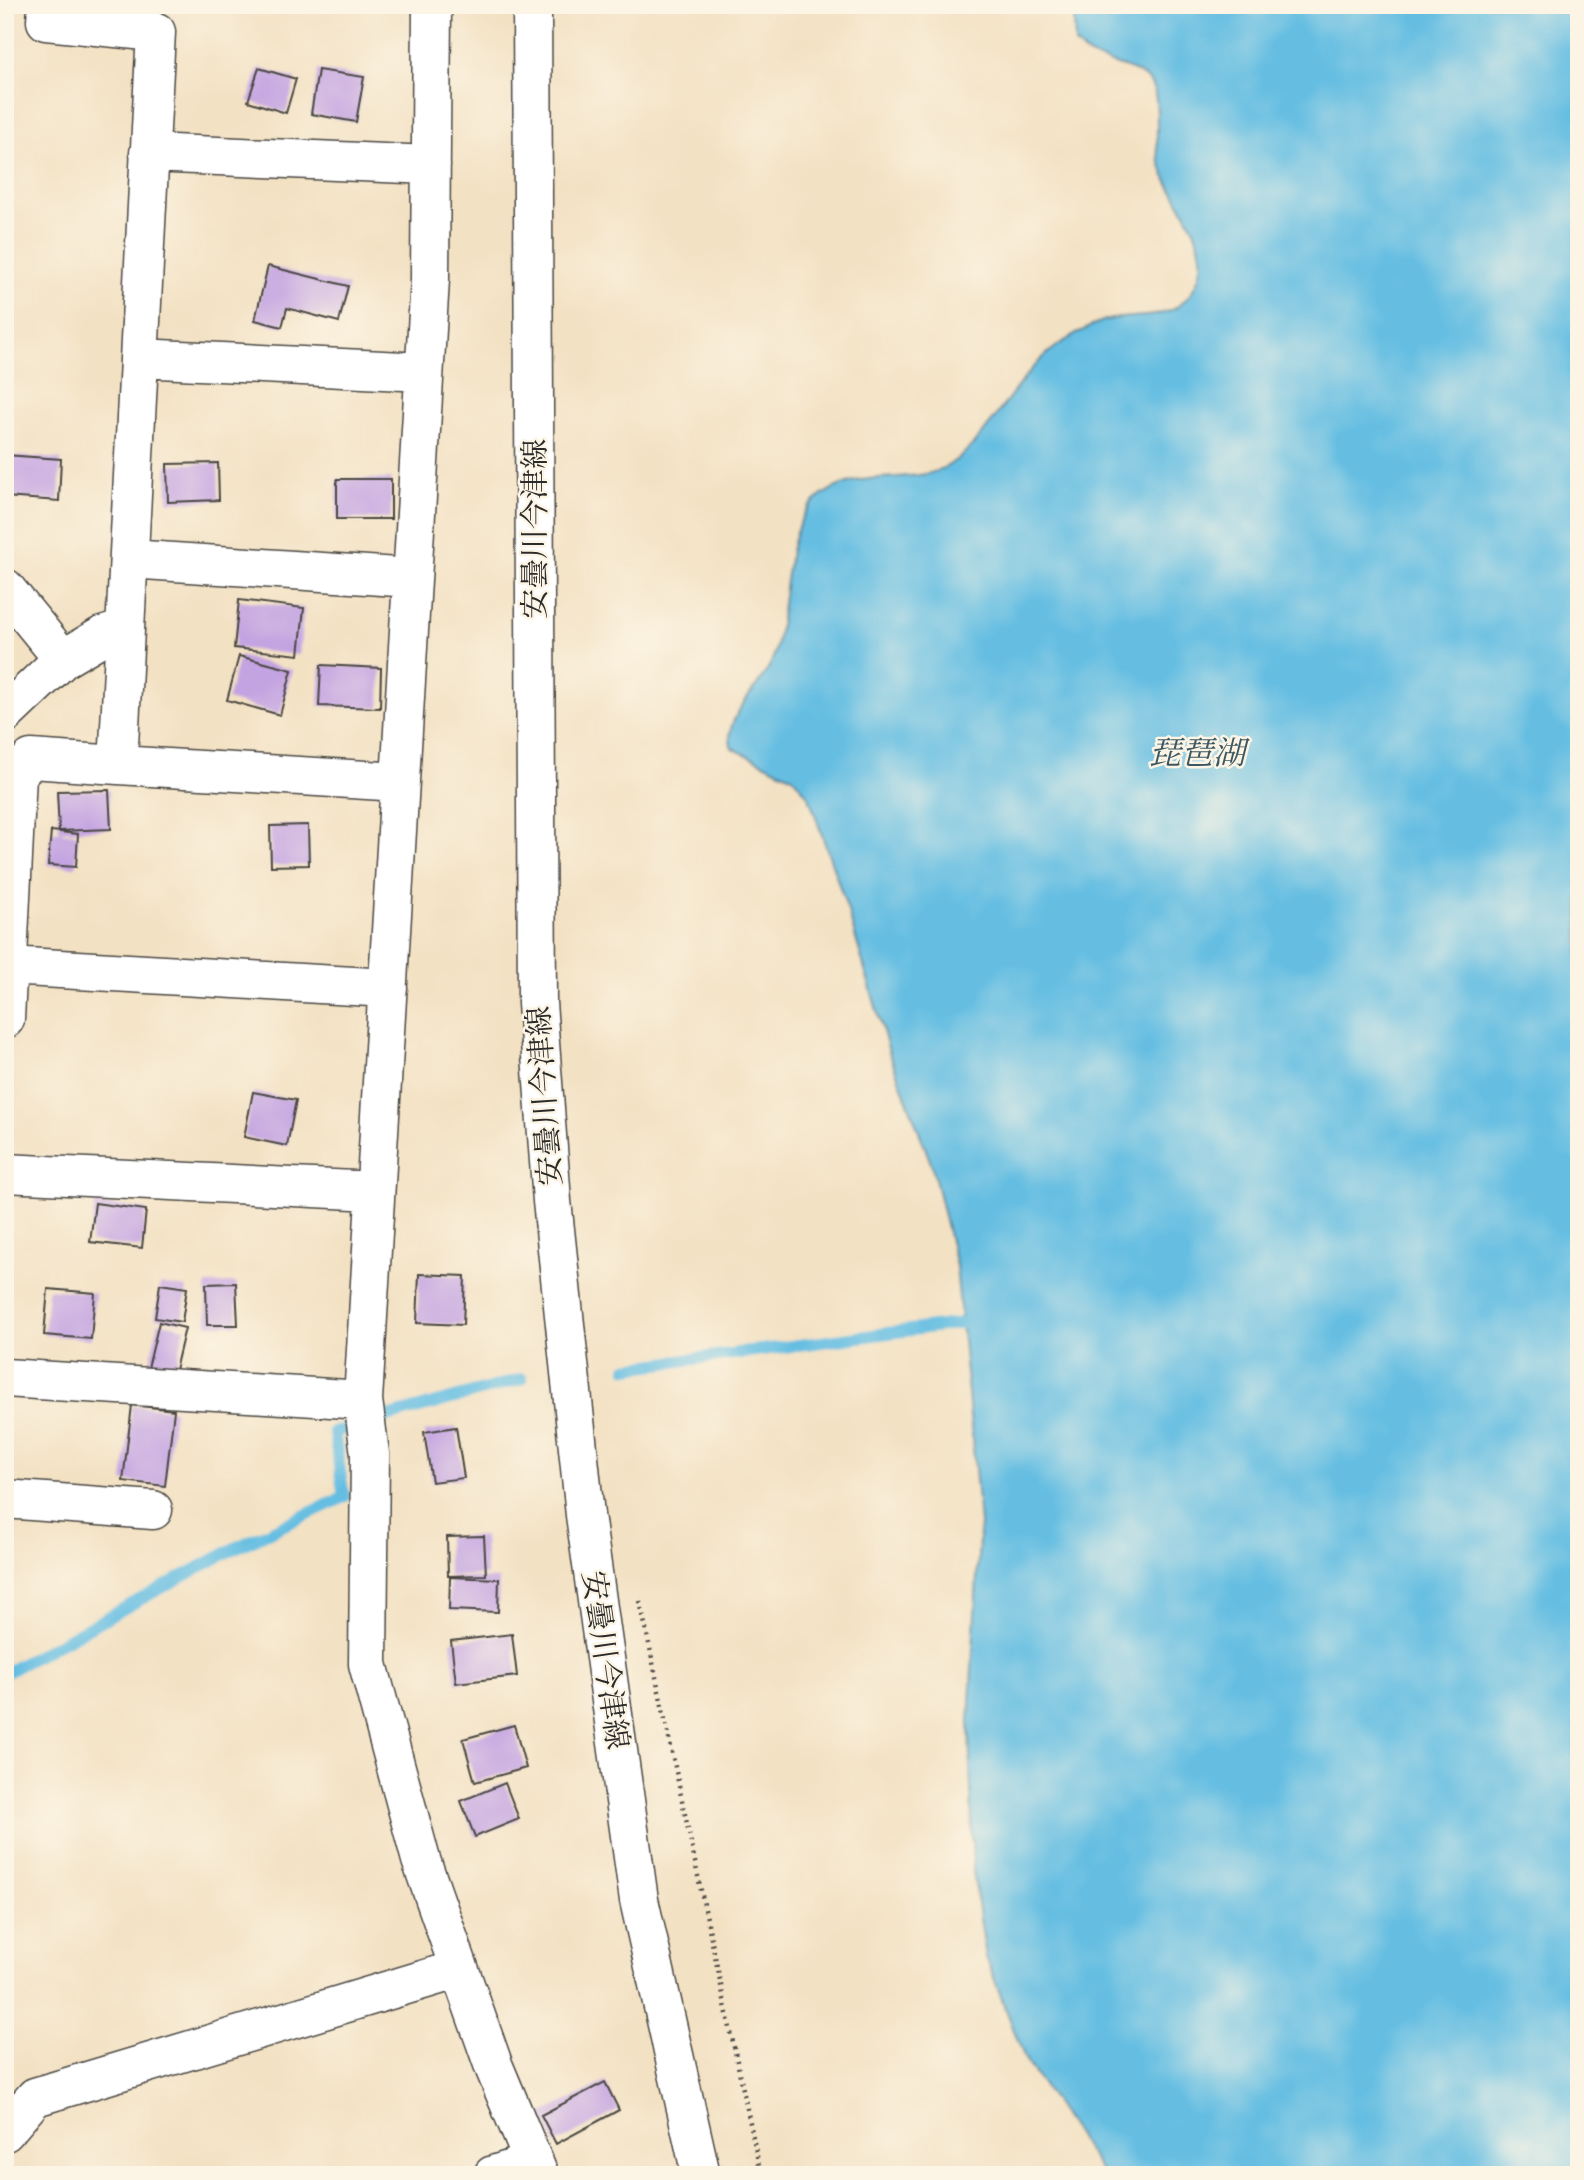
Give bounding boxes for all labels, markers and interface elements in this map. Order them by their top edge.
street label: 安曇川今津線 [517,439,554,619]
water label: 琵琶湖 [1149,734,1250,774]
street label: 安曇川今津線 [520,1005,570,1187]
street label: 安曇川今津線 [574,1568,636,1752]

